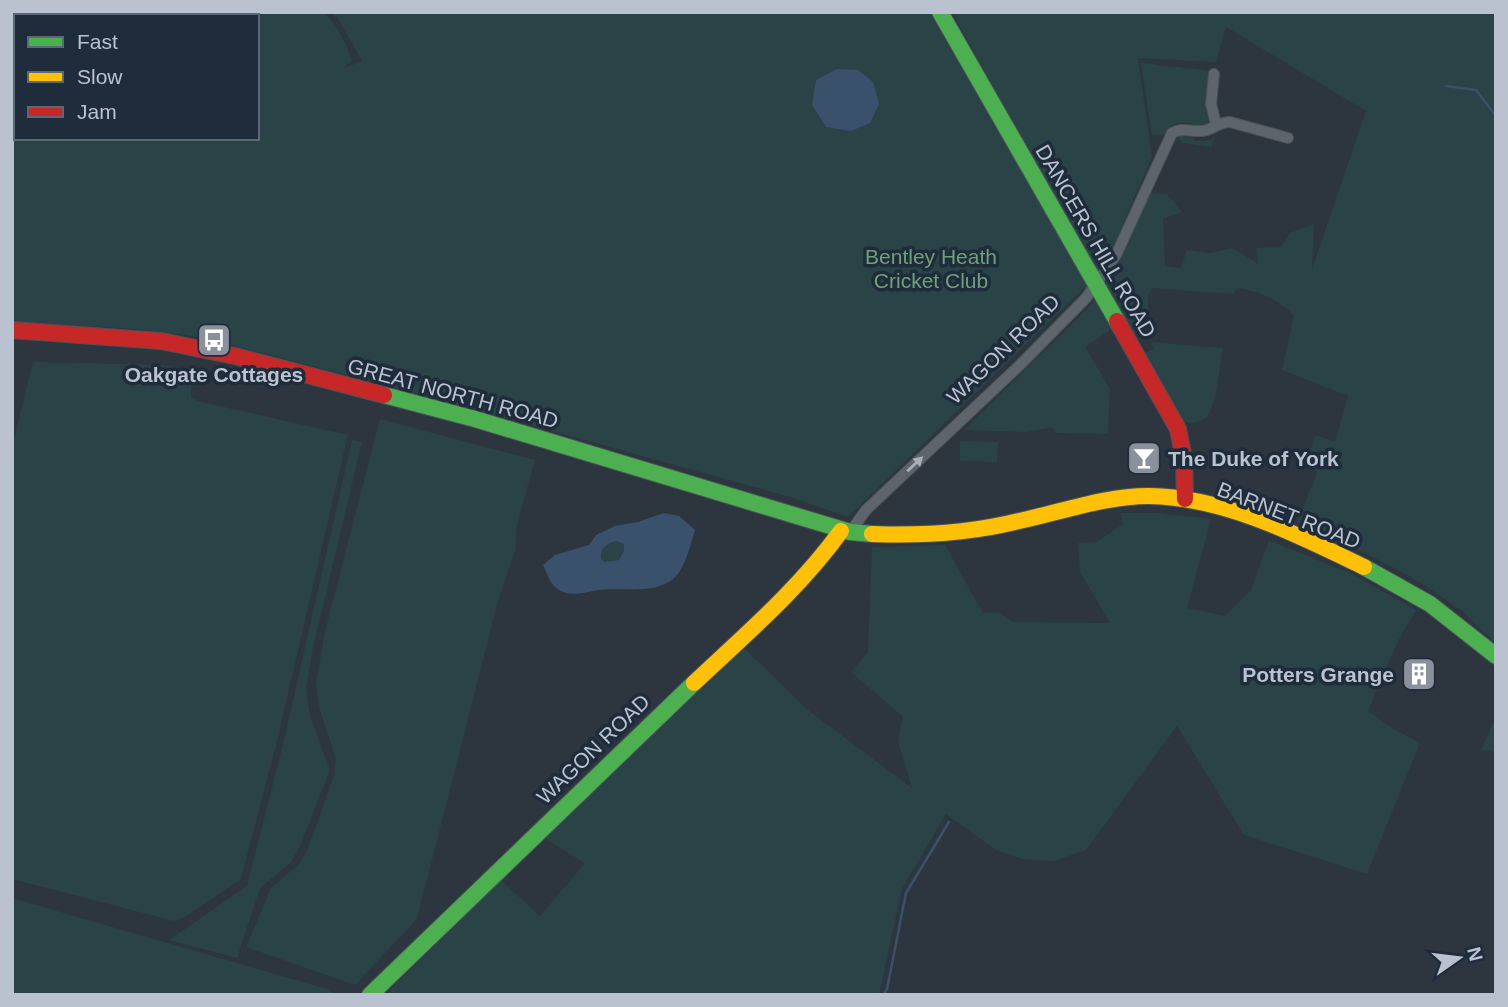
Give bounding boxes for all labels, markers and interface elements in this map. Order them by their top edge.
legend [14,14,259,140]
text: Fast [77,30,118,53]
text: Slow [77,65,123,88]
text: Jam [77,100,117,123]
street label: DANCERS HILL ROAD [1031,141,1161,341]
park label: Bentley Heath Cricket Club [865,245,997,292]
street label: WAGON ROAD [942,290,1064,408]
bus stop icon: Oakgate Cottages [195,321,233,359]
street label: GREAT NORTH ROAD [345,354,561,432]
place label: Oakgate Cottages [125,363,303,386]
bar icon: The Duke of York [1125,439,1163,477]
place label: The Duke of York [1168,447,1339,470]
one-way arrow [906,456,923,472]
street label: BARNET ROAD [1214,477,1364,553]
building icon: Potters Grange [1400,655,1438,693]
place label: Potters Grange [1242,663,1394,686]
street label: WAGON ROAD [532,690,654,808]
north arrow [1424,923,1494,993]
text: N [1463,945,1487,963]

